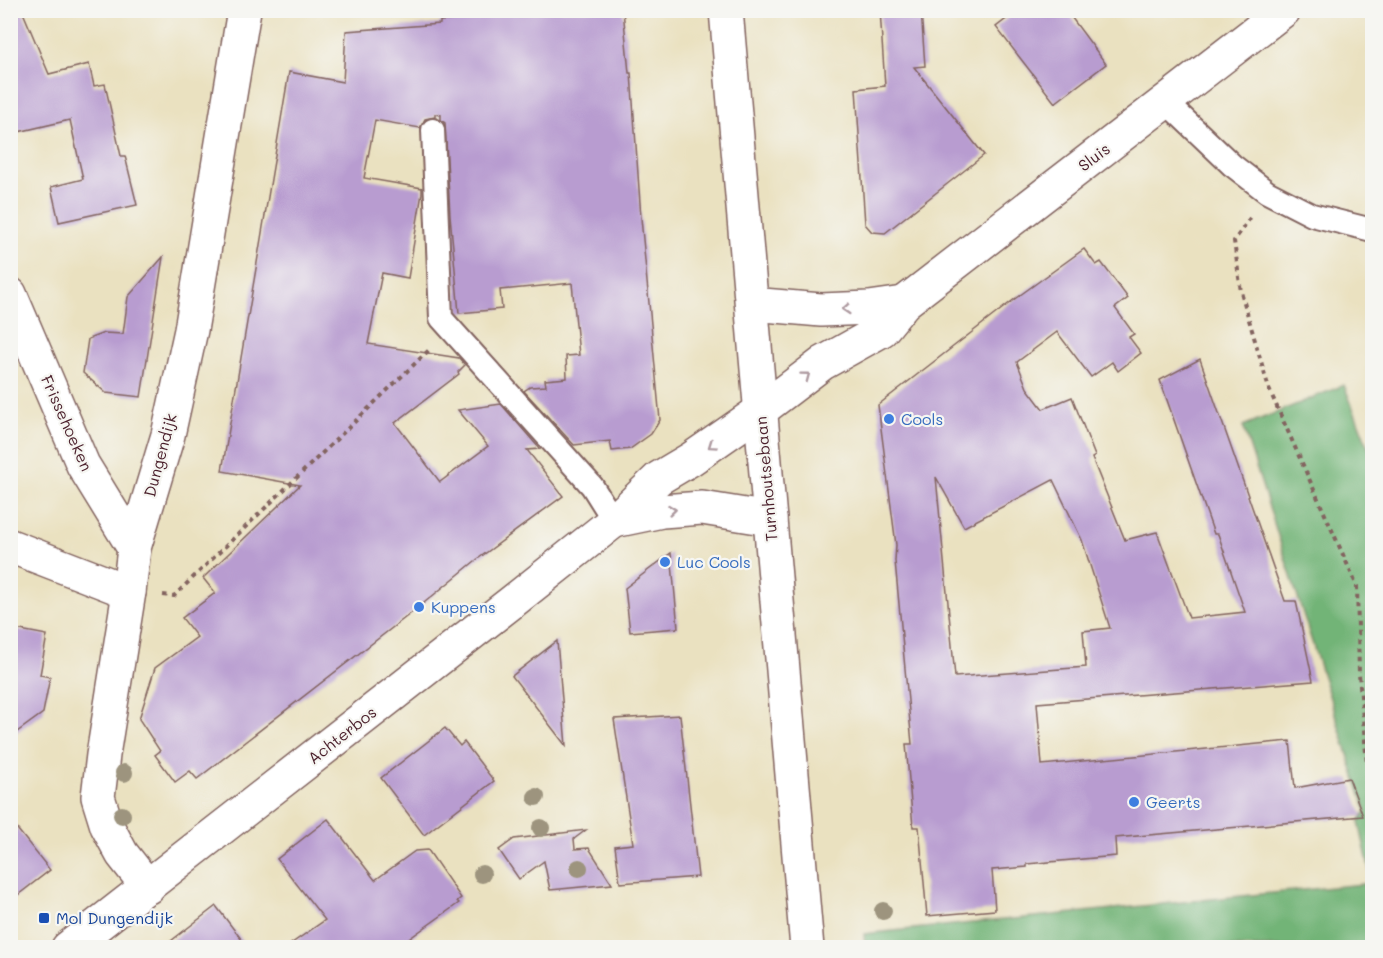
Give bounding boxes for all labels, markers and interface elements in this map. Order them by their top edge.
street label: Sluis [1074,138,1114,175]
one-way arrow [842,303,851,316]
street label: Frissehoeken [37,371,98,474]
one-way arrow [800,372,811,383]
place label: Cools [901,408,943,429]
street label: Dungendijk [138,411,181,499]
marker: Cools [882,412,896,426]
street label: Turnhoutsebaan [750,416,781,542]
one-way arrow [708,438,719,449]
one-way arrow [667,504,676,517]
place label: Luc Cools [677,551,751,572]
marker: Luc Cools [658,555,672,569]
place label: Kuppens [431,596,496,617]
marker: Kuppens [412,600,426,614]
street label: Achterbos [303,701,380,768]
place label: Geerts [1146,791,1201,812]
marker: Geerts [1127,795,1141,809]
place label: Mol Dungendijk [56,907,173,928]
marker: Mol Dungendijk [37,911,51,925]

